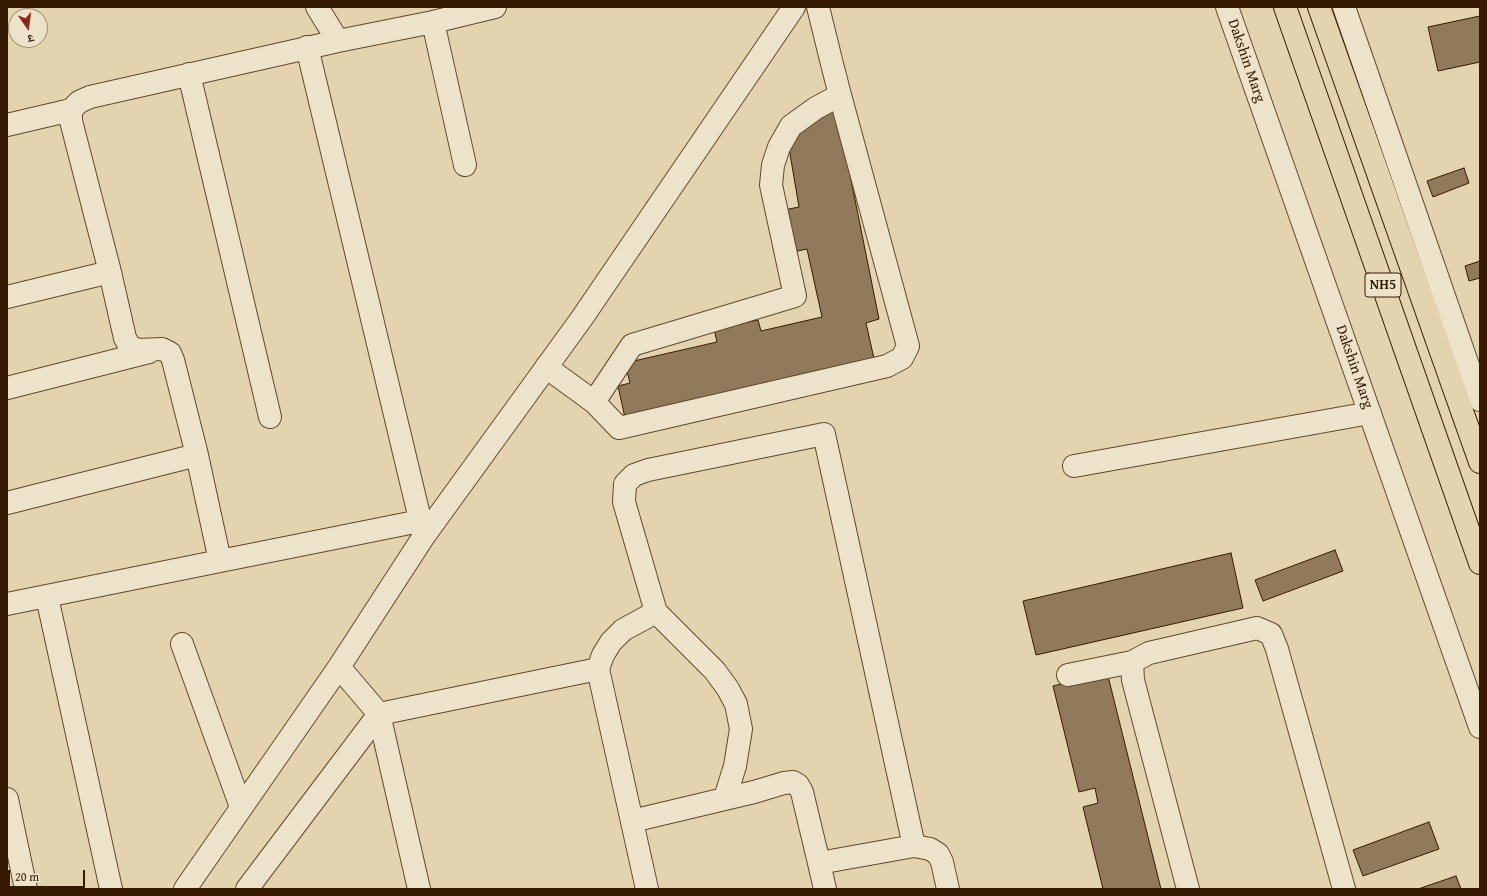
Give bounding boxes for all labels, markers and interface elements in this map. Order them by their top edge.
north arrow [8,8,48,48]
street label: Dakshin Marg [1223,17,1269,105]
text: उ [26,30,35,47]
road number: NH5 [1365,273,1401,297]
street label: Dakshin Marg [1331,323,1377,411]
scale bar [10,862,87,888]
text: 20 m [15,868,39,885]

